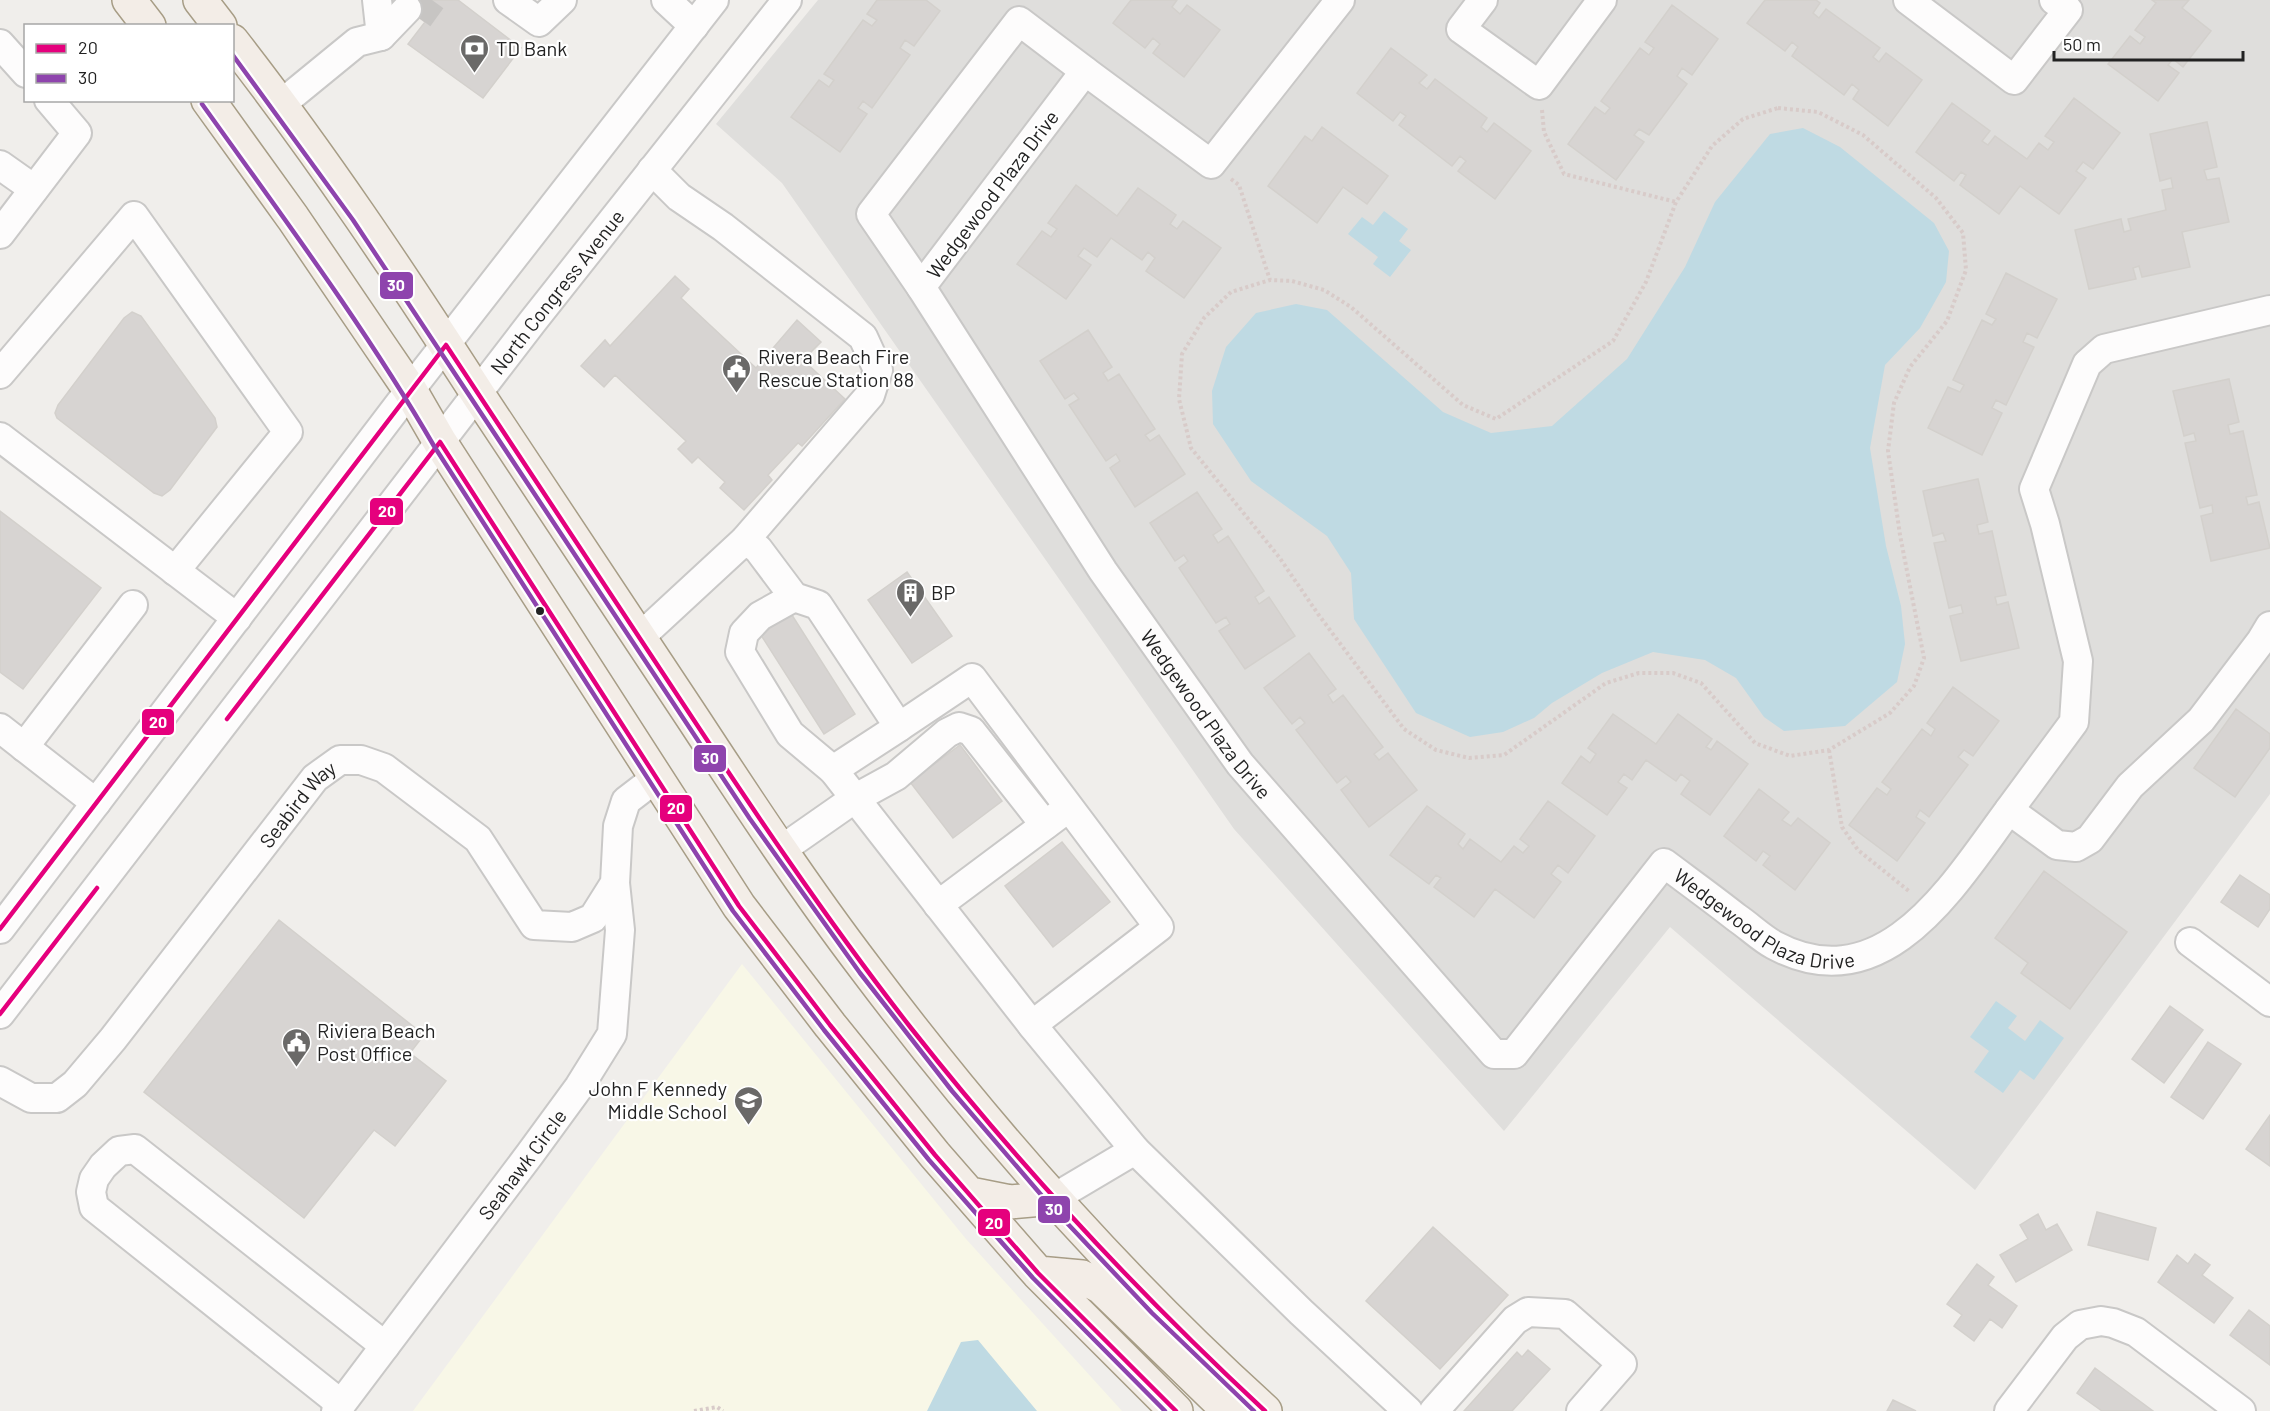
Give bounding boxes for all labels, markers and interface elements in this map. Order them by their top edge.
legend [24,24,234,102]
scale bar [2054,24,2243,62]
bank icon: TD Bank [459,32,491,74]
text: 50 m [2063,33,2101,55]
text: 20 [78,36,98,58]
place label: TD Bank [496,36,567,60]
text: 30 [78,66,97,88]
street label: Wedgewood Plaza Drive [921,105,1063,283]
street label: North Congress Avenue [485,204,629,379]
line badge: 30 [379,271,414,300]
text: 30 [387,275,405,294]
place label: Rivera Beach Fire Rescue Station 88 [758,344,914,391]
public building icon: Rivera Beach Fire Rescue Station 88 [721,352,753,394]
line badge: 20 [369,497,404,526]
text: 20 [378,501,396,520]
building icon: BP [894,576,926,618]
place label: BP [931,580,956,604]
unlabelled marker [534,605,546,617]
street label: Wedgewood Plaza Drive [1136,624,1277,803]
line badge: 20 [141,708,175,736]
text: 20 [149,712,167,731]
line badge: 30 [693,744,727,773]
text: 30 [701,748,719,767]
street label: Seabird Way [254,755,340,852]
line badge: 20 [659,794,693,823]
text: 20 [667,798,685,817]
street label: Wedgewood Plaza Drive [1670,863,1856,973]
place label: Riviera Beach Post Office [317,1018,436,1065]
public building icon: Riviera Beach Post Office [280,1026,312,1068]
place label: John F Kennedy Middle School [589,1076,727,1123]
school or university icon: John F Kennedy Middle School [732,1084,764,1126]
street label: Seahawk Circle [473,1104,571,1224]
line badge: 30 [1037,1195,1071,1224]
text: 30 [1045,1199,1063,1218]
line badge: 20 [977,1208,1011,1237]
text: 20 [985,1213,1003,1232]

